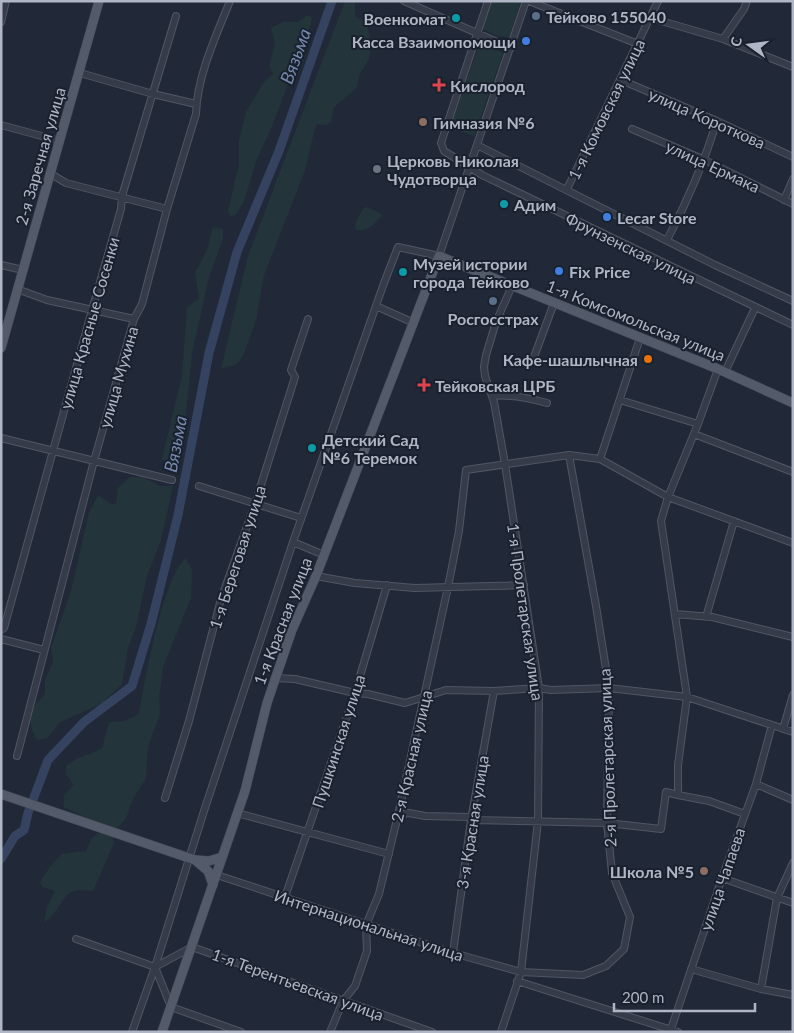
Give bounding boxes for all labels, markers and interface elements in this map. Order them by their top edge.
place label: Тейково 155040 [546,7,666,26]
place label: Военкомат [364,9,447,28]
marker: Тейково 155040 [530,10,542,22]
marker: Военкомат [450,12,462,24]
north arrow [724,20,774,70]
water label: Вязьма [275,25,315,87]
place label: Касса Взаимопомощи [352,32,516,51]
text: С [727,34,745,48]
marker: Касса Взаимопомощи [520,35,532,47]
street label: 1-я Комовская улица [564,36,648,182]
place label: Кислород [450,76,525,95]
marker: Кислород [432,78,446,92]
street label: улица Короткова [646,84,768,152]
street label: 2-я Заречная улица [11,85,69,227]
place label: Гимназия №6 [433,113,535,132]
marker: Гимназия №6 [417,116,429,128]
street label: улица Ермака [663,136,763,196]
place label: Церковь Николая Чудотворца [387,151,519,188]
marker: Церковь Николая Чудотворца [371,163,383,175]
place label: Адим [513,195,556,214]
marker: Адим [498,198,510,210]
street label: Фрунзенская улица [563,208,699,288]
place label: Lecar Store [617,208,697,227]
marker: Lecar Store [601,211,613,223]
street label: улица Красные Сосенки [55,235,123,411]
place label: Музей истории города Тейково [413,254,529,291]
place label: Fix Price [569,262,631,281]
marker: Fix Price [553,265,565,277]
marker: Музей истории города Тейково [397,266,409,278]
street label: 1-я Комсомольская улица [544,275,728,365]
marker: Росгосстрах [487,295,499,307]
place label: Росгосстрах [447,309,539,328]
street label: улица Мухина [94,324,142,430]
place label: Кафе-шашлычная [503,350,638,369]
marker: Кафе-шашлычная [642,353,654,365]
place label: Тейковская ЦРБ [435,376,555,395]
marker: Тейковская ЦРБ [417,378,431,392]
water label: Вязьма [159,414,191,474]
place label: Детский Сад №6 Теремок [322,430,419,467]
marker: Детский Сад №6 Теремок [306,442,318,454]
street label: 1-я Береговая улица [205,483,269,631]
street label: 1-я Пролетарская улица [504,522,548,702]
street label: 1-я Красная улица [249,555,315,687]
street label: 2-я Пролетарская улица [594,668,620,848]
street label: Пушкинская улица [307,672,369,810]
street label: 2-я Красная улица [387,688,435,824]
street label: 3-я Красная улица [452,754,492,890]
street label: улица Чапаева [696,825,748,933]
place label: Школа №5 [610,862,694,881]
marker: Школа №5 [698,865,710,877]
street label: Интернациональная улица [272,885,466,965]
street label: 1-я Терентьевская улица [210,944,386,1024]
scale bar [614,980,755,1012]
text: 200 m [622,988,664,1006]

